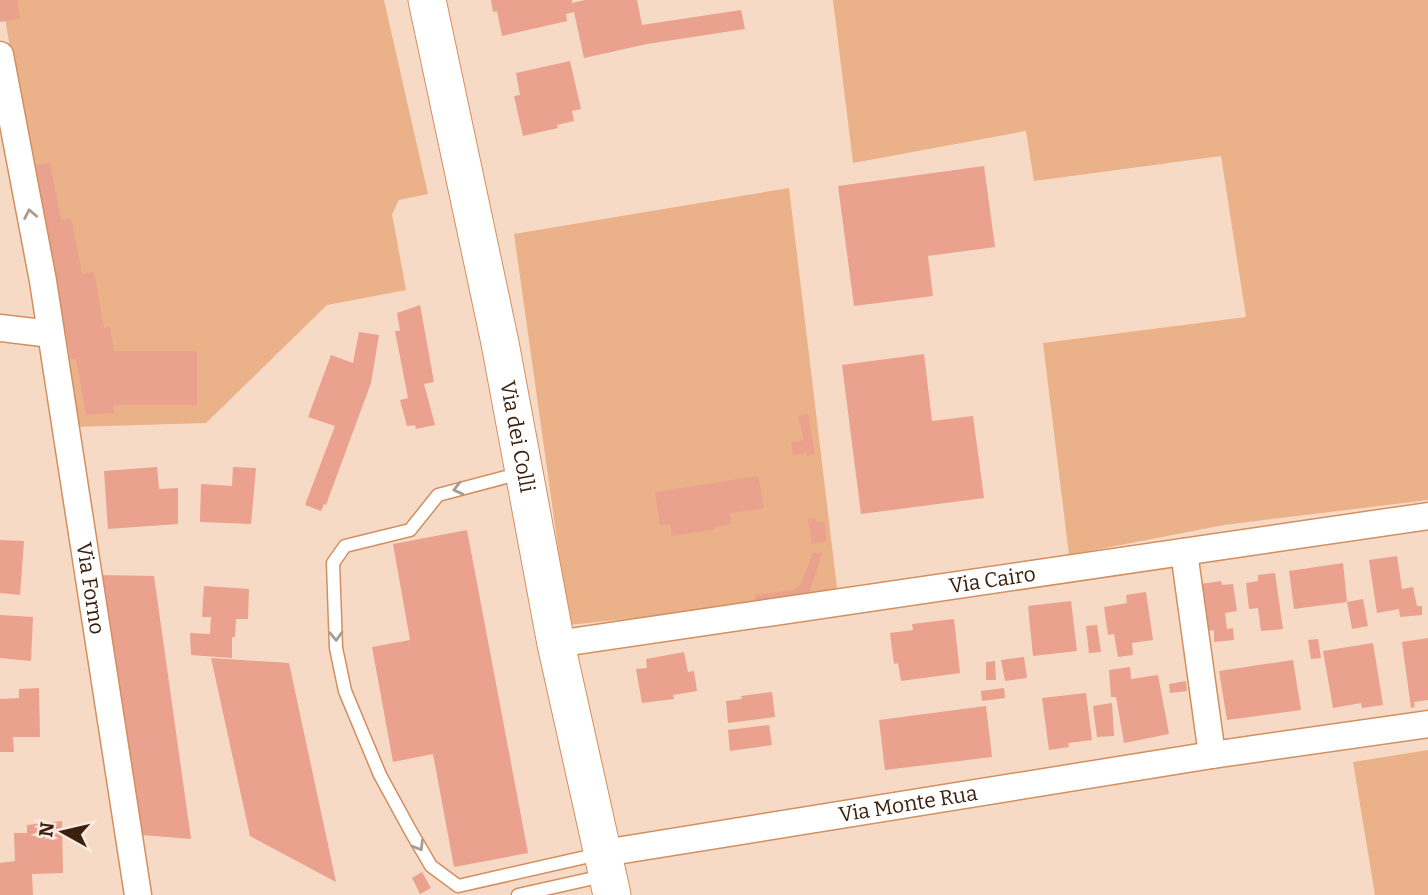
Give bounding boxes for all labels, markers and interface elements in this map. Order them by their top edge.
one-way arrow [23,208,38,220]
street label: Via dei Colli [494,379,541,495]
one-way arrow [452,481,464,496]
street label: Via Forno [71,541,110,636]
street label: Via Cairo [947,561,1037,599]
one-way arrow [328,631,343,642]
street label: Via Monte Rua [837,780,980,828]
north arrow [28,797,98,867]
text: N [34,821,59,839]
one-way arrow [411,839,424,852]

